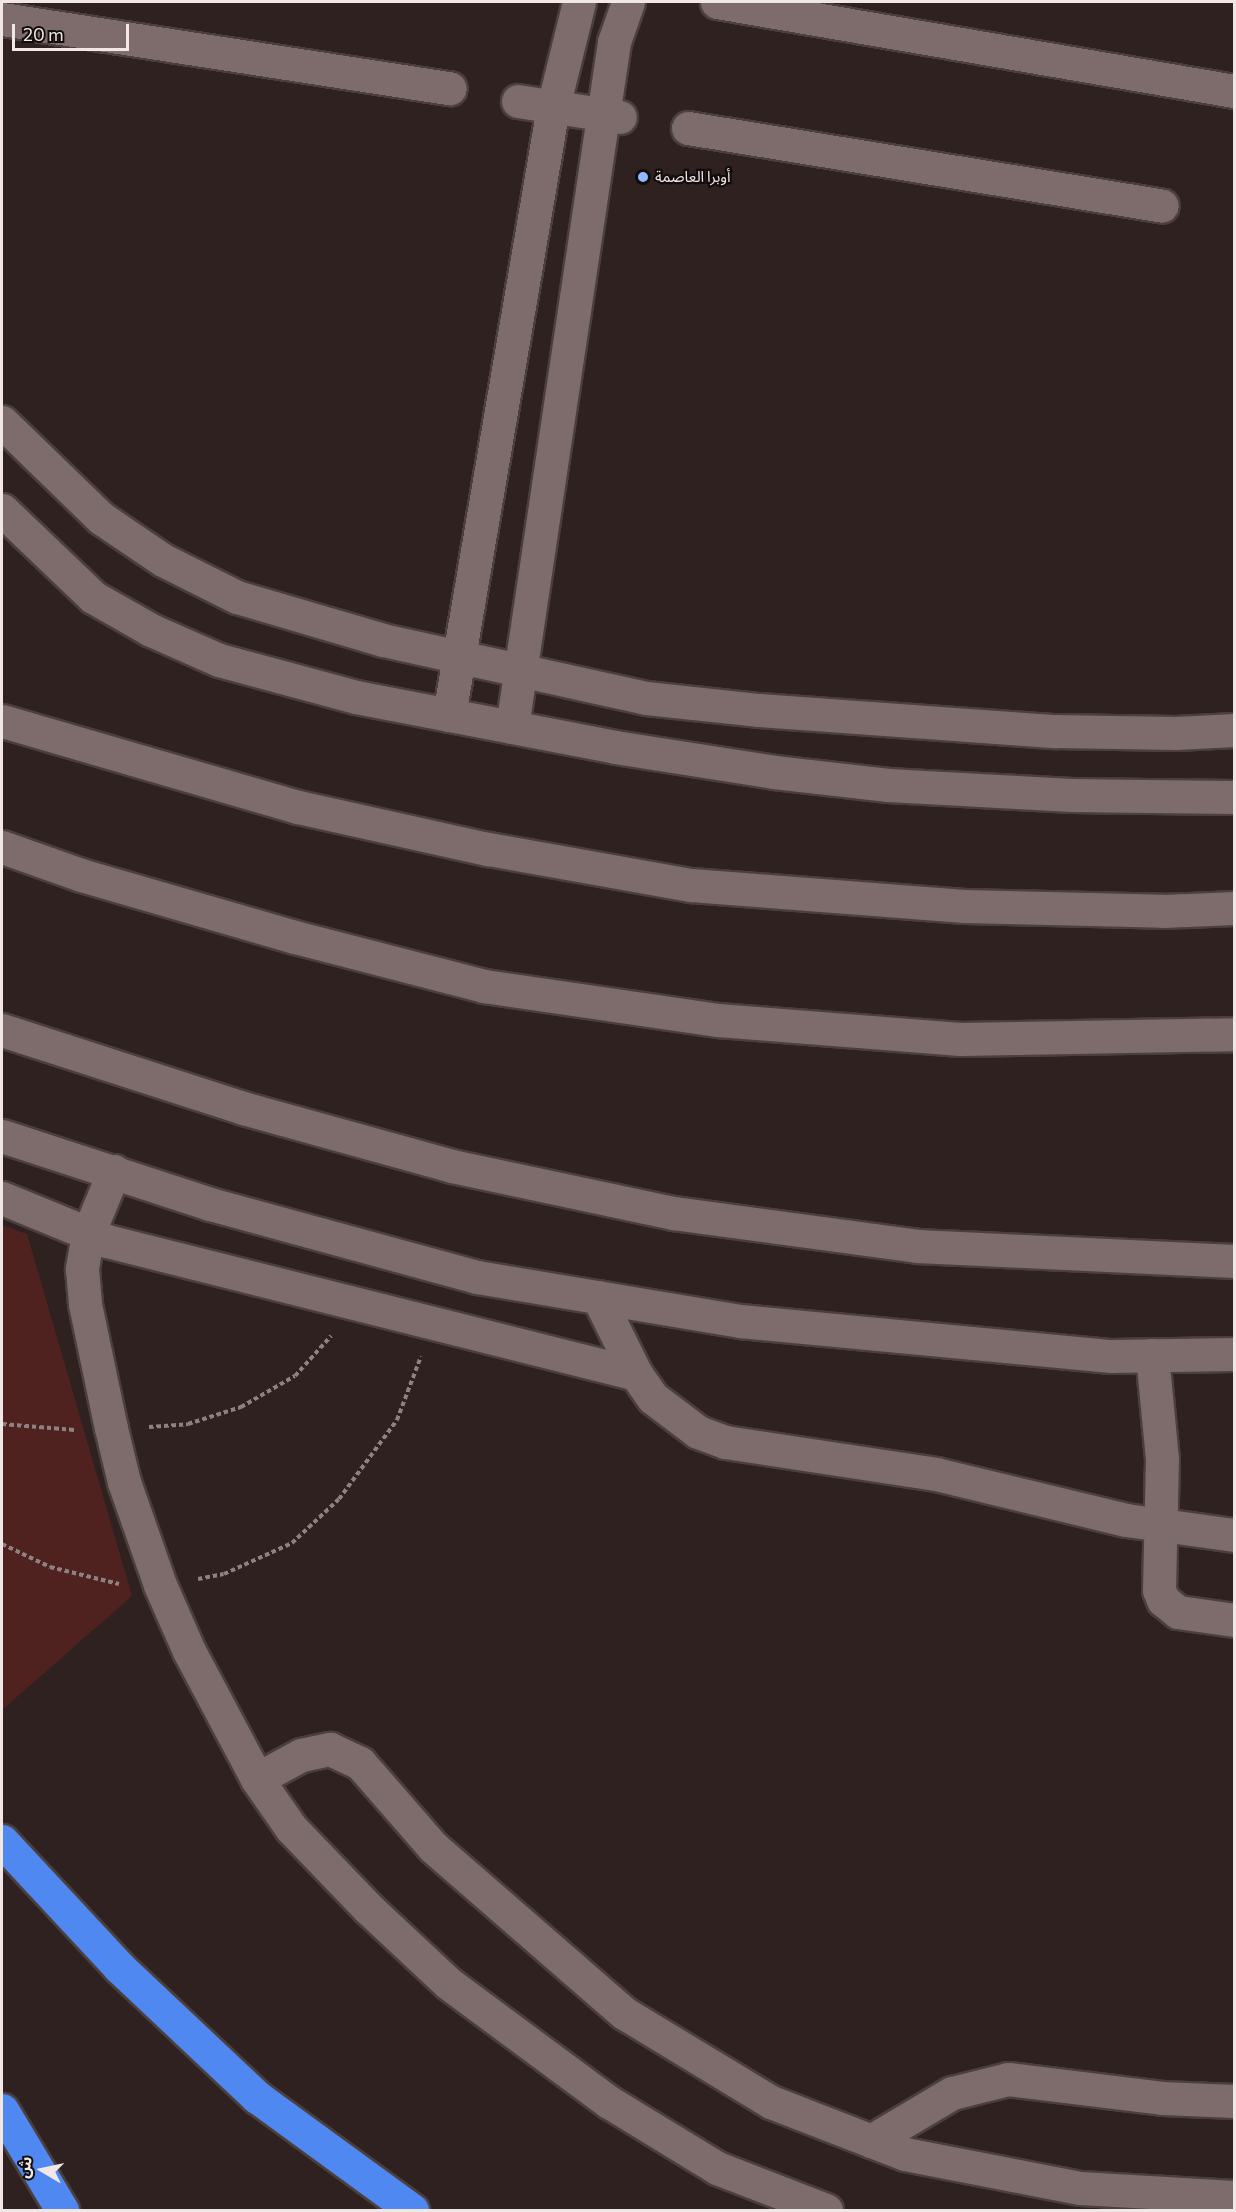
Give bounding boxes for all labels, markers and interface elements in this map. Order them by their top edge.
scale bar [15,12,132,50]
text: 20 m [23,23,64,45]
place label: أوبرا العاصمة [655,168,730,186]
marker: أوبرا العاصمة [636,170,650,184]
north arrow [12,2140,72,2200]
text: ش [13,2155,35,2179]

